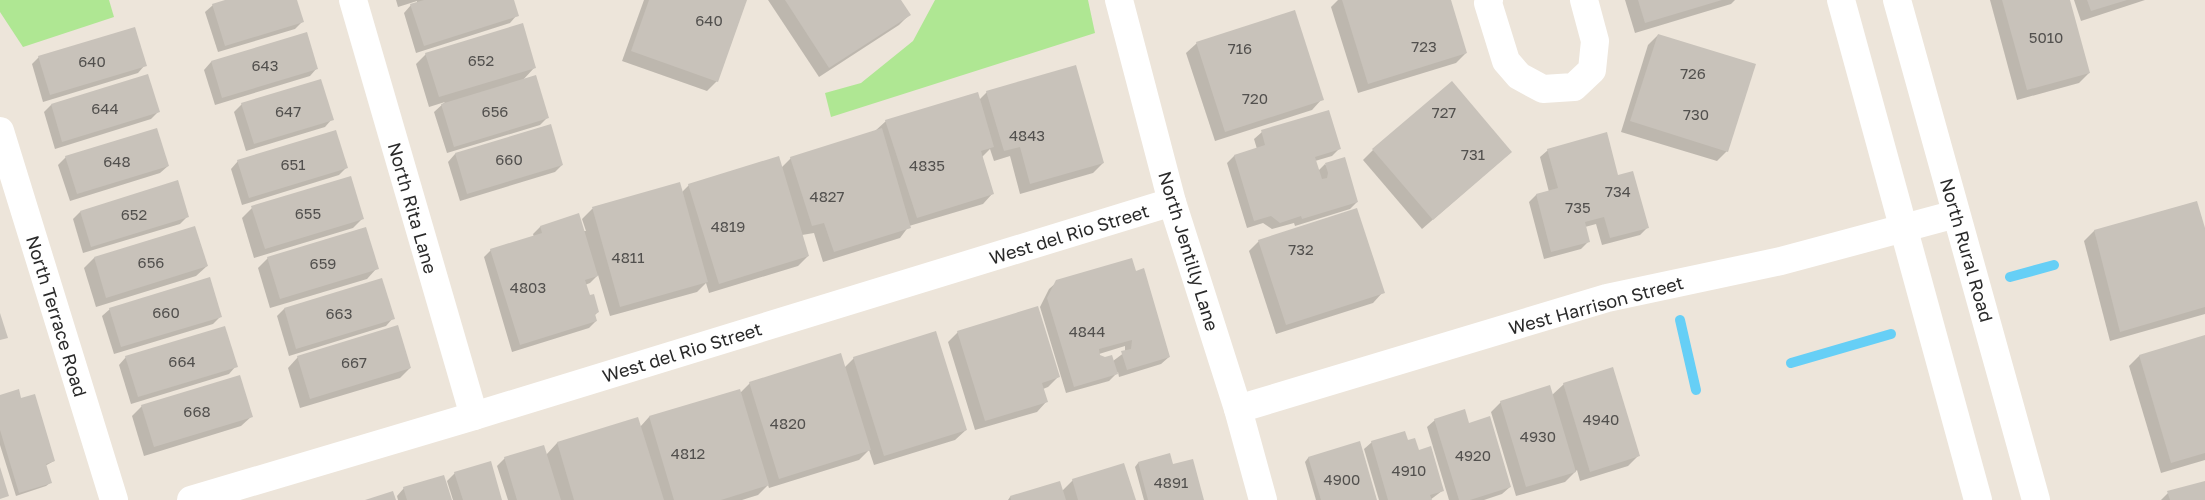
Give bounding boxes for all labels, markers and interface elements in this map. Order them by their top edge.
house number: 640 [695,11,723,29]
house number: 5010 [2029,28,2063,46]
house number: 723 [1411,37,1437,55]
house number: 716 [1228,39,1252,57]
house number: 652 [468,51,494,69]
house number: 640 [78,52,106,70]
house number: 643 [251,56,279,74]
house number: 726 [1680,64,1706,82]
house number: 720 [1242,89,1268,107]
house number: 644 [91,99,119,117]
house number: 647 [275,102,301,120]
house number: 656 [482,102,508,120]
house number: 727 [1432,103,1456,121]
house number: 730 [1683,105,1709,123]
house number: 4843 [1009,126,1045,144]
street label: North Rita Lane [384,140,442,276]
house number: 731 [1461,145,1485,163]
house number: 660 [495,150,523,168]
house number: 648 [103,152,131,170]
house number: 651 [280,155,306,173]
house number: 4835 [909,156,945,174]
street label: North Jentilly Lane [1154,168,1224,334]
street label: North Rural Road [1936,175,1998,325]
house number: 734 [1605,182,1631,200]
house number: 4827 [810,187,845,205]
house number: 735 [1565,198,1591,216]
street label: West del Rio Street [987,199,1151,269]
house number: 655 [295,204,321,222]
house number: 652 [121,205,147,223]
house number: 4819 [711,217,745,235]
street label: North Terrace Road [22,233,92,399]
house number: 732 [1288,240,1314,258]
house number: 4811 [612,248,644,266]
house number: 656 [138,253,164,271]
house number: 659 [310,254,336,272]
street label: West Harrison Street [1506,271,1686,339]
house number: 4803 [510,278,546,296]
house number: 660 [152,303,180,321]
house number: 663 [326,304,352,322]
street label: West del Rio Street [600,317,764,387]
house number: 4844 [1069,322,1105,340]
house number: 664 [168,352,196,370]
house number: 667 [341,353,367,371]
house number: 668 [183,402,211,420]
house number: 4940 [1583,410,1619,428]
house number: 4820 [770,414,806,432]
house number: 4930 [1520,427,1556,445]
house number: 4812 [671,444,705,462]
house number: 4920 [1455,446,1491,464]
house number: 4910 [1392,461,1426,479]
house number: 4900 [1324,470,1360,488]
house number: 4891 [1154,473,1188,491]

